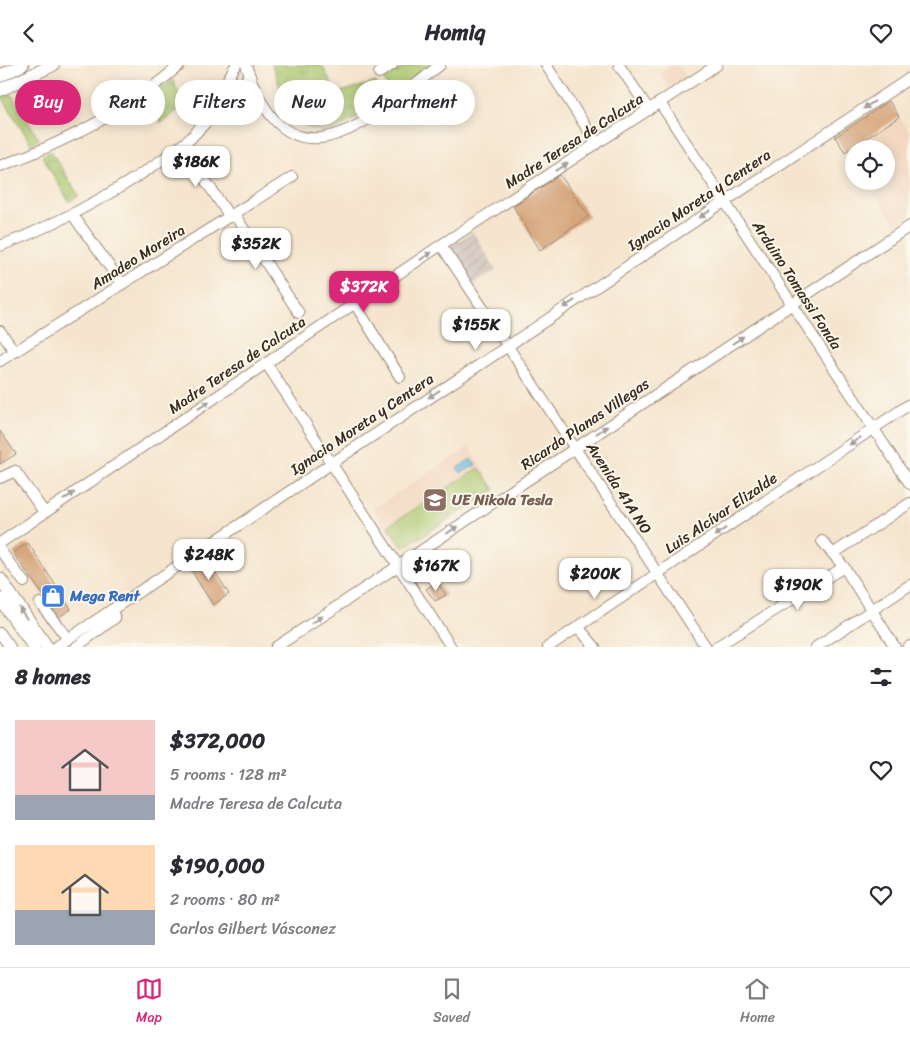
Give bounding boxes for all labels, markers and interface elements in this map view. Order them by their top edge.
text: Homiq [425,13,485,52]
icon: back [15,19,43,47]
icon: heart [867,19,895,47]
chip: Buy [15,80,81,125]
chip: Rent [91,80,165,125]
chip: Filters [175,80,264,125]
chip: New [274,80,344,125]
chip: Apartment [354,80,475,125]
street label: Madre Teresa de Calcuta [499,86,649,196]
one-way arrow [863,100,876,110]
map controls [845,140,895,190]
button: locate [845,140,895,190]
street label: Ignacio Moreta y Centera [621,142,776,258]
pin: $186K [161,145,231,188]
text: $186K [173,147,219,176]
one-way arrow [555,162,569,172]
one-way arrow [698,209,712,219]
street label: Arduino Tomassi Fonda [745,214,849,355]
street label: Amadeo Moreira [85,217,191,297]
pin: $352K [221,227,291,270]
text: $352K [232,229,280,258]
one-way arrow [419,251,433,261]
pin: $372K [329,271,399,313]
text: $372K [340,272,388,301]
one-way arrow [563,299,576,309]
street label: Madre Teresa de Calcuta [163,309,312,421]
pin: $155K [441,309,511,351]
text: $155K [453,310,499,339]
one-way arrow [731,336,744,345]
street label: Ignacio Moreta y Centera [284,366,439,482]
street label: Ricardo Planas Villegas [515,371,655,477]
one-way arrow [427,389,441,399]
one-way arrow [197,400,211,410]
one-way arrow [595,425,609,435]
street label: Avenida 41A NO [579,436,659,540]
one-way arrow [848,436,862,446]
street label: Luis Alcívar Elizalde [659,465,783,561]
school or university icon: UE Nikola Tesla [422,487,448,513]
place label: UE Nikola Tesla [452,487,553,513]
one-way arrow [62,491,76,500]
one-way arrow [445,525,459,535]
one-way arrow [713,527,727,537]
pin: $248K [174,539,244,581]
text: $248K [184,540,234,569]
pin: $167K [401,549,471,592]
text: $167K [413,551,459,580]
pin: $200K [560,557,630,600]
text: $200K [570,559,620,588]
pin: $190K [763,569,833,611]
text: $190K [774,570,822,599]
shop icon: Mega Rent [40,583,66,609]
place label: Mega Rent [69,583,140,609]
one-way arrow [18,606,28,620]
one-way arrow [310,615,324,625]
text: 8 homes [15,658,90,696]
icon: filters [867,663,895,691]
text: $372,000 [170,722,265,760]
icon: home [55,740,115,800]
icon: heart [867,756,895,784]
text: 5 rooms · 128 m² [170,760,287,789]
text: Madre Teresa de Calcuta [170,789,342,818]
text: $190,000 [170,847,265,885]
icon: home [55,865,115,925]
icon: heart [867,881,895,909]
text: 2 rooms · 80 m² [170,885,280,914]
text: Carlos Gilbert Vásconez [170,914,336,943]
tab: Map [135,975,163,1030]
tab: Saved [433,975,470,1030]
tab: Home [740,975,775,1030]

